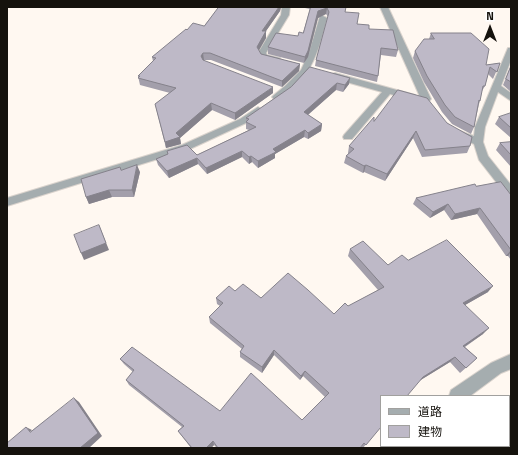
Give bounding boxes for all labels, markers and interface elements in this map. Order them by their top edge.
north arrow [470,8,510,48]
text: N [486,8,494,24]
legend [380,395,510,447]
text: 道路 [418,402,442,421]
text: 建物 [418,422,442,441]

